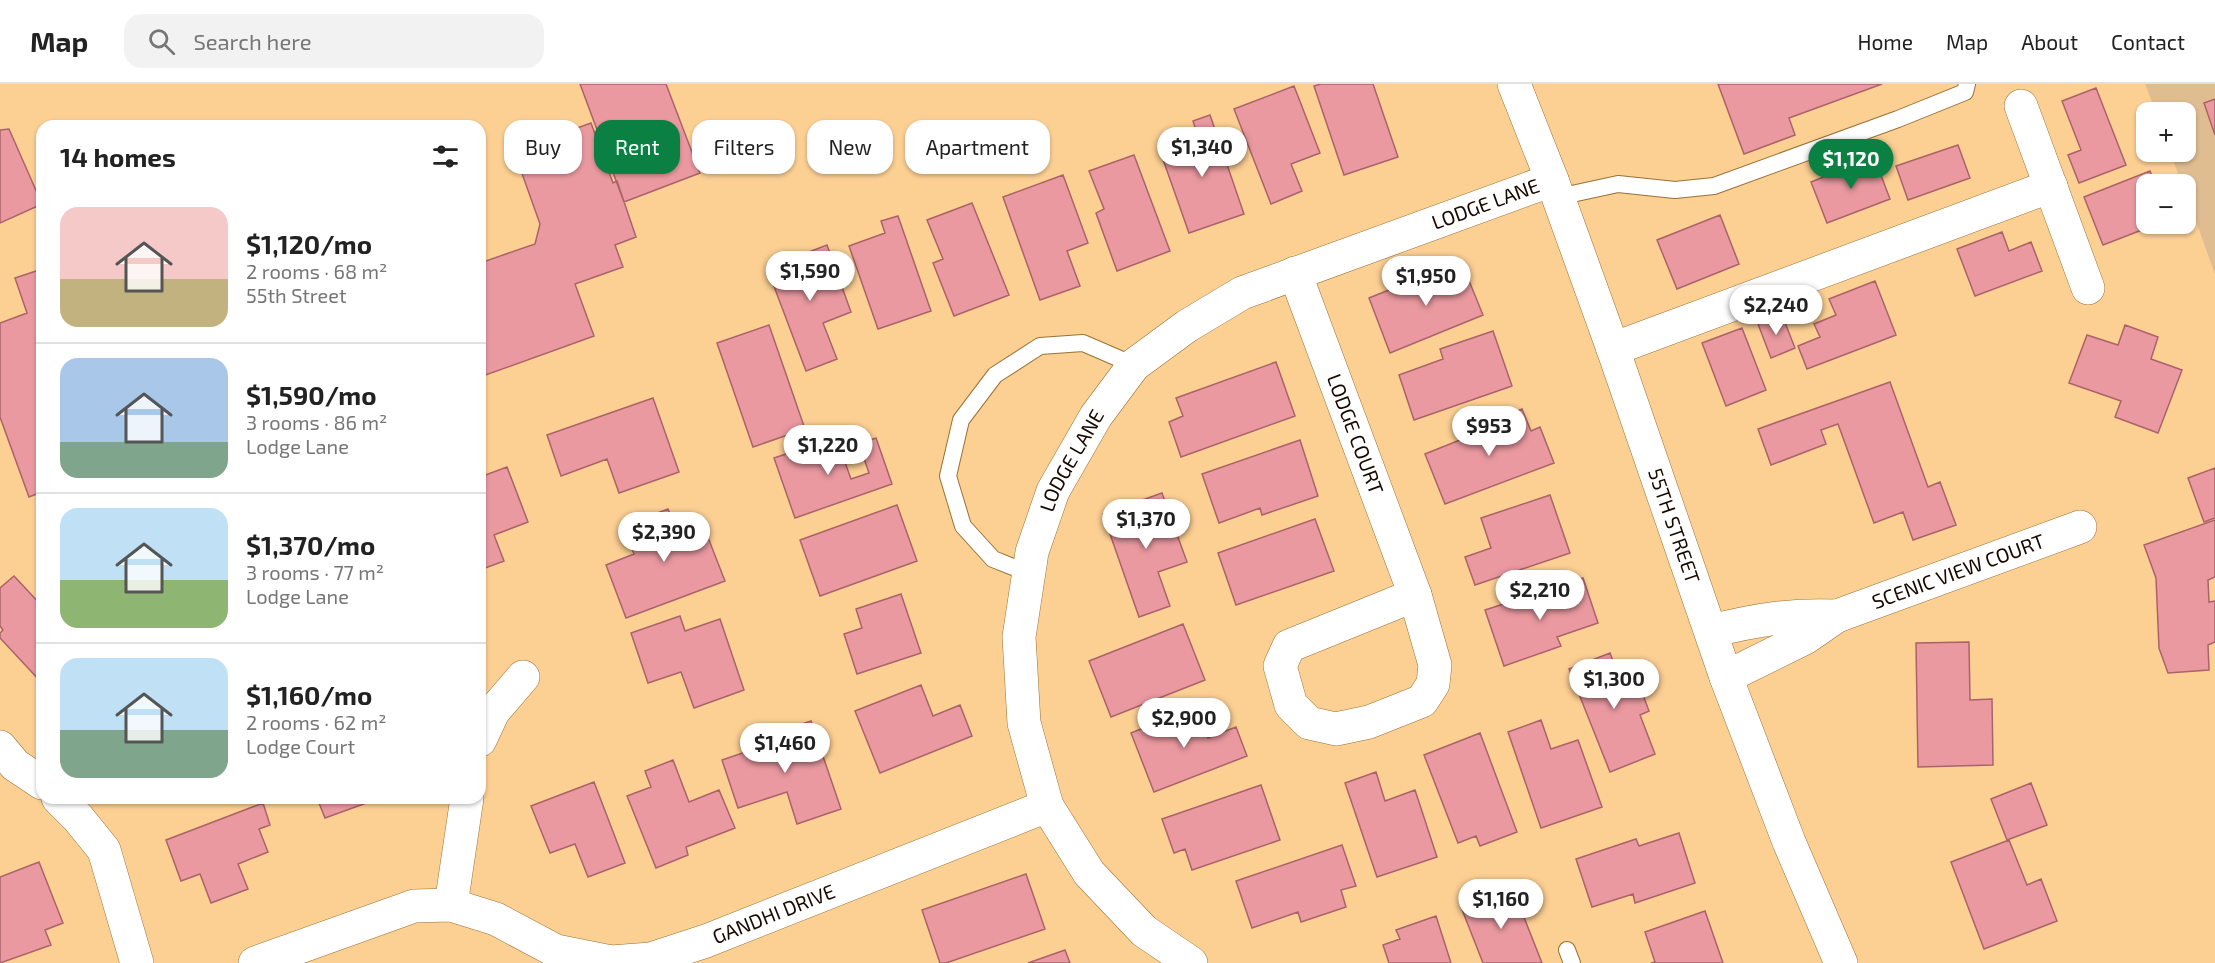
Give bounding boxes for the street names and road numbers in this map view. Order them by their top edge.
street label: LODGE LANE [1428,173,1542,234]
street label: LODGE COURT [1323,370,1389,498]
street label: LODGE LANE [1034,405,1108,515]
street label: 55TH STREET [1644,465,1706,587]
street label: SCENIC VIEW COURT [1868,528,2048,613]
street label: GANDHI DRIVE [709,878,838,948]

